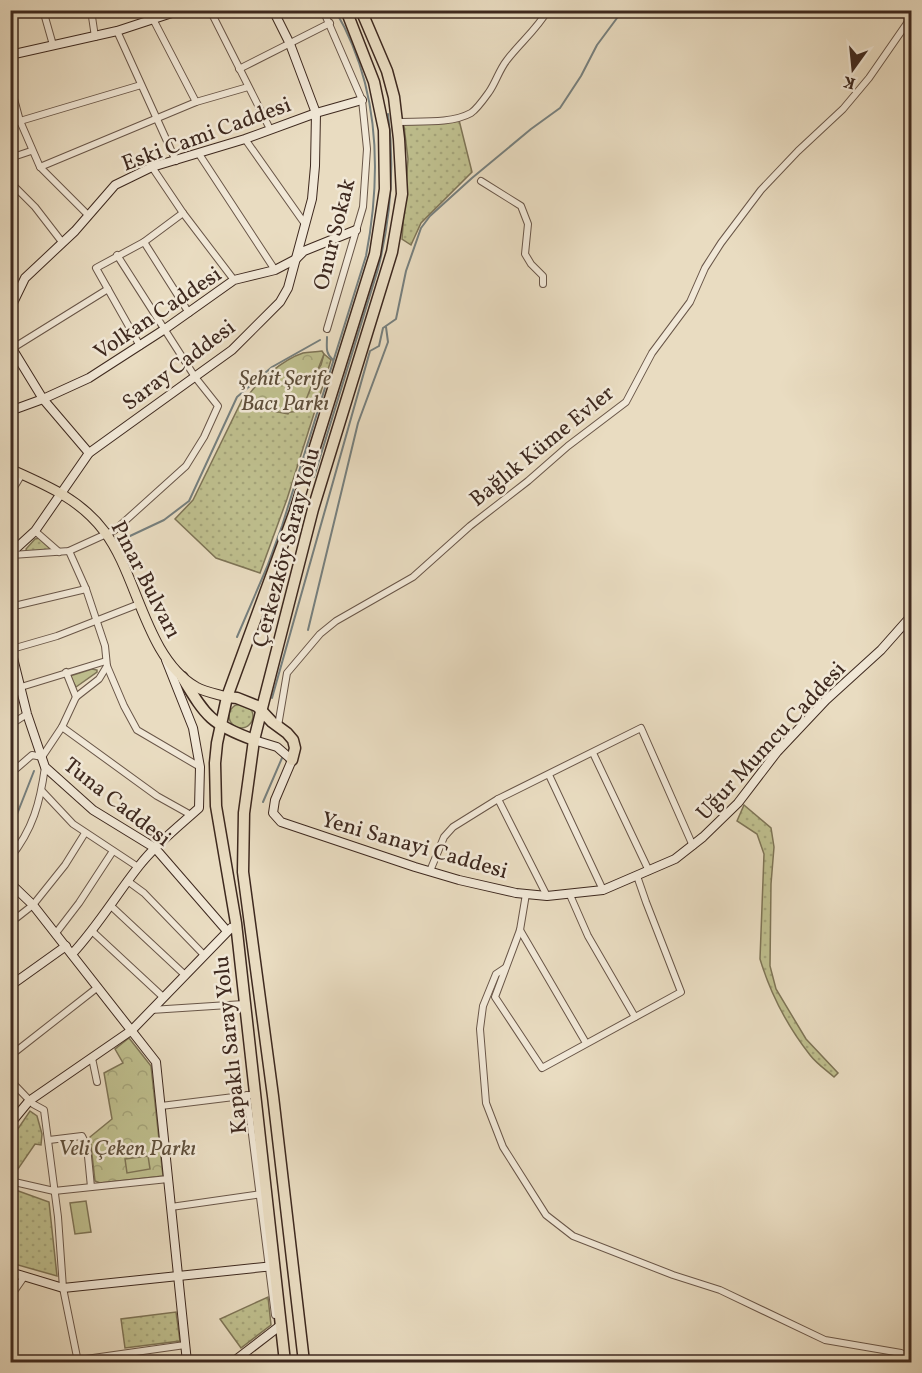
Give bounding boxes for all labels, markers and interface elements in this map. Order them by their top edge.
north arrow [823,39,883,99]
text: K [841,69,858,94]
street label: Eski Cami Caddesi [118,90,296,180]
street label: Onur Sokak [307,176,364,294]
street label: Volkan Caddesi [88,260,228,368]
street label: Saray Caddesi [116,313,243,419]
park label: Şehit Şerife Bacı Parkı [239,364,331,420]
street label: Bağlık Küme Evler [464,379,622,515]
street label: Çerkezköy Saray Yolu [246,444,329,651]
street label: Pınar Bulvarı [102,516,188,644]
street label: Uğur Mumcu Caddesi [690,655,854,828]
street label: Tuna Caddesi [56,751,177,855]
street label: Yeni Sanayi Caddesi [318,805,511,888]
street label: Kapaklı Saray Yolu [207,954,256,1135]
park label: Veli Çeken Parkı [58,1134,196,1165]

